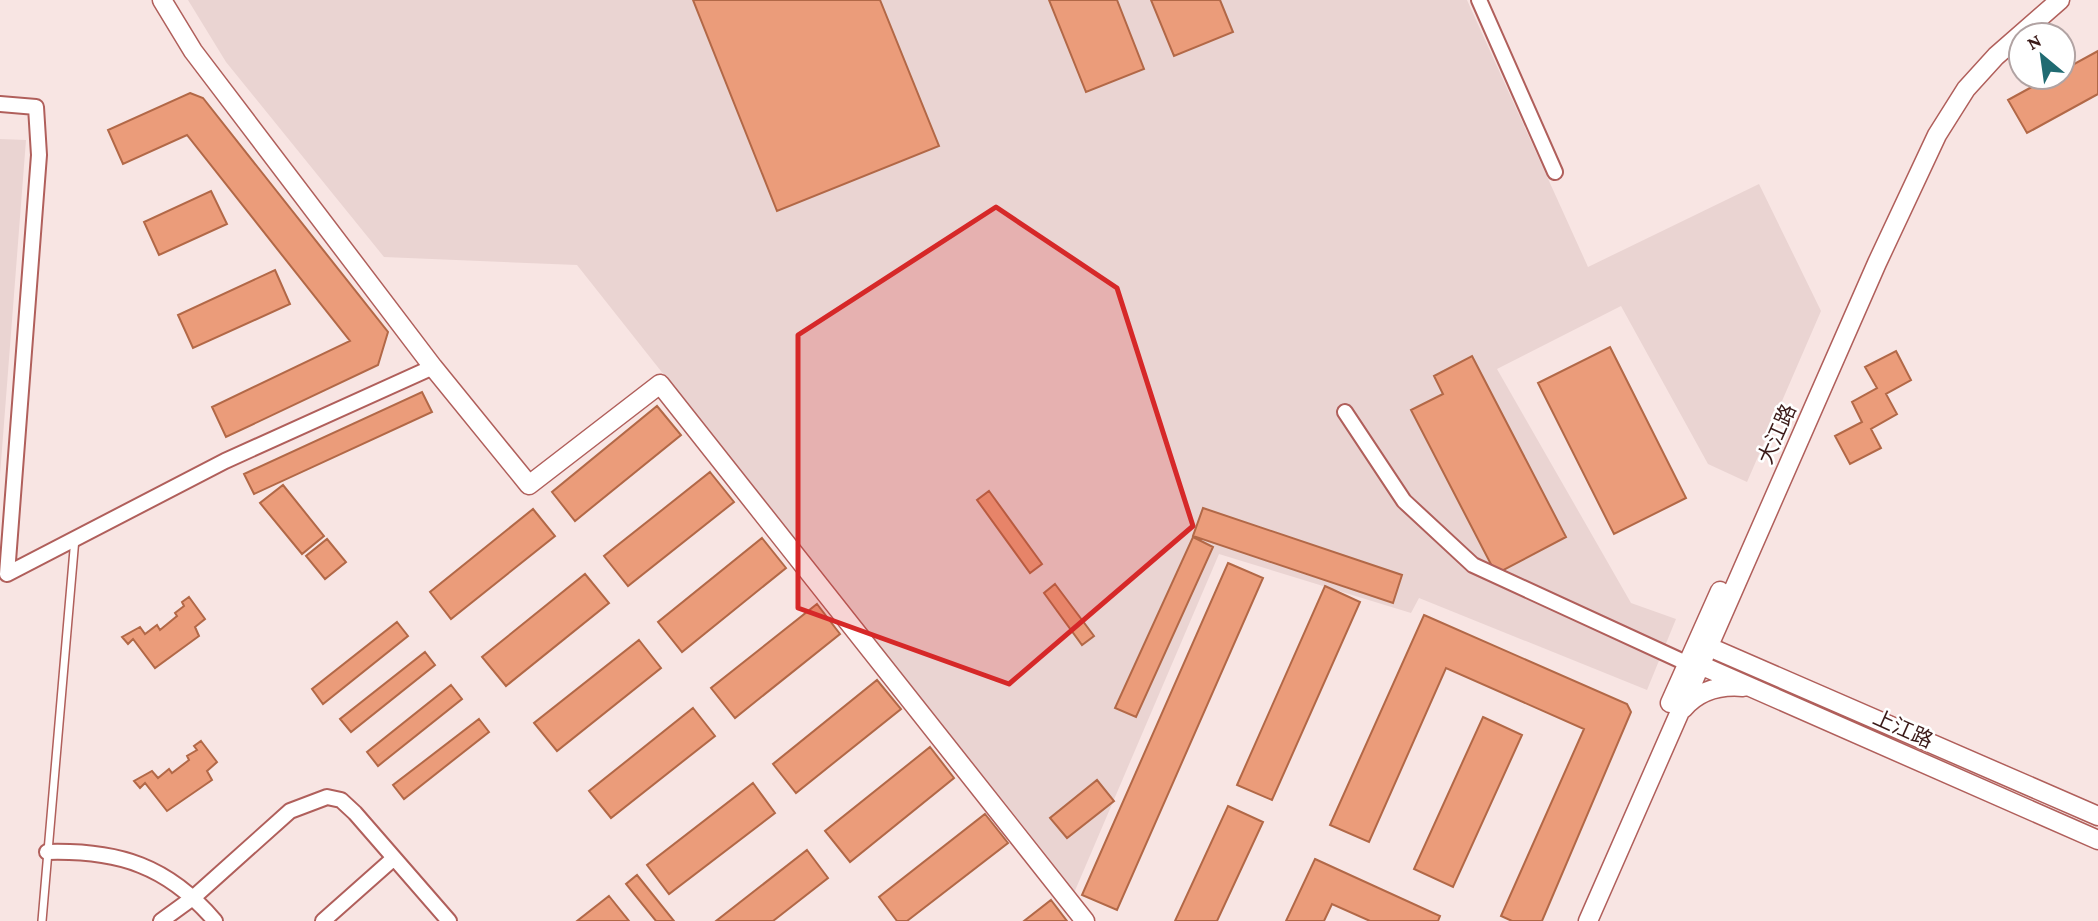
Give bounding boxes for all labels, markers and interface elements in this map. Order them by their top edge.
north arrow [2007,21,2077,91]
text: N [2023,29,2045,54]
street label: 大江路 [1753,400,1801,468]
street label: 上江路 [1869,705,1937,753]

